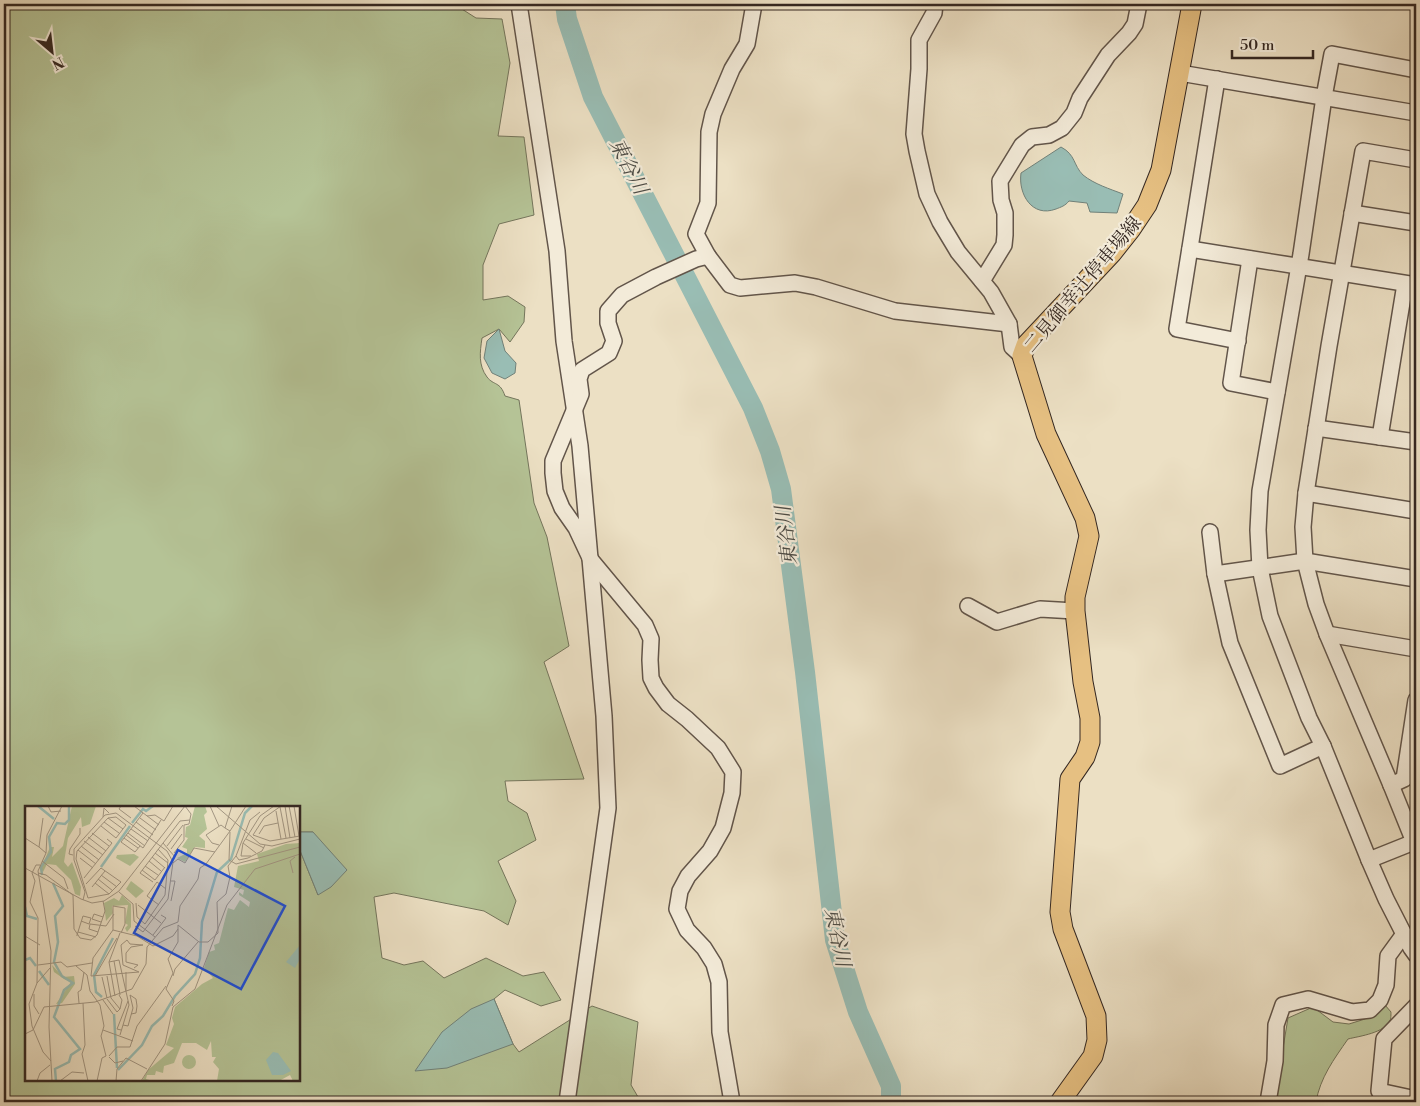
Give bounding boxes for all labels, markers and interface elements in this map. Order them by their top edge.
north arrow [28,28,78,78]
scale bar [1232,28,1314,60]
text: 50 m [1240,36,1274,55]
text: N [49,52,67,73]
water label: 東谷川 [603,134,653,201]
street label: 二見御幸辻停車場線 [1019,211,1147,358]
water label: 東谷川 [771,503,804,567]
inset map [25,806,300,1081]
water label: 東谷川 [818,905,855,971]

